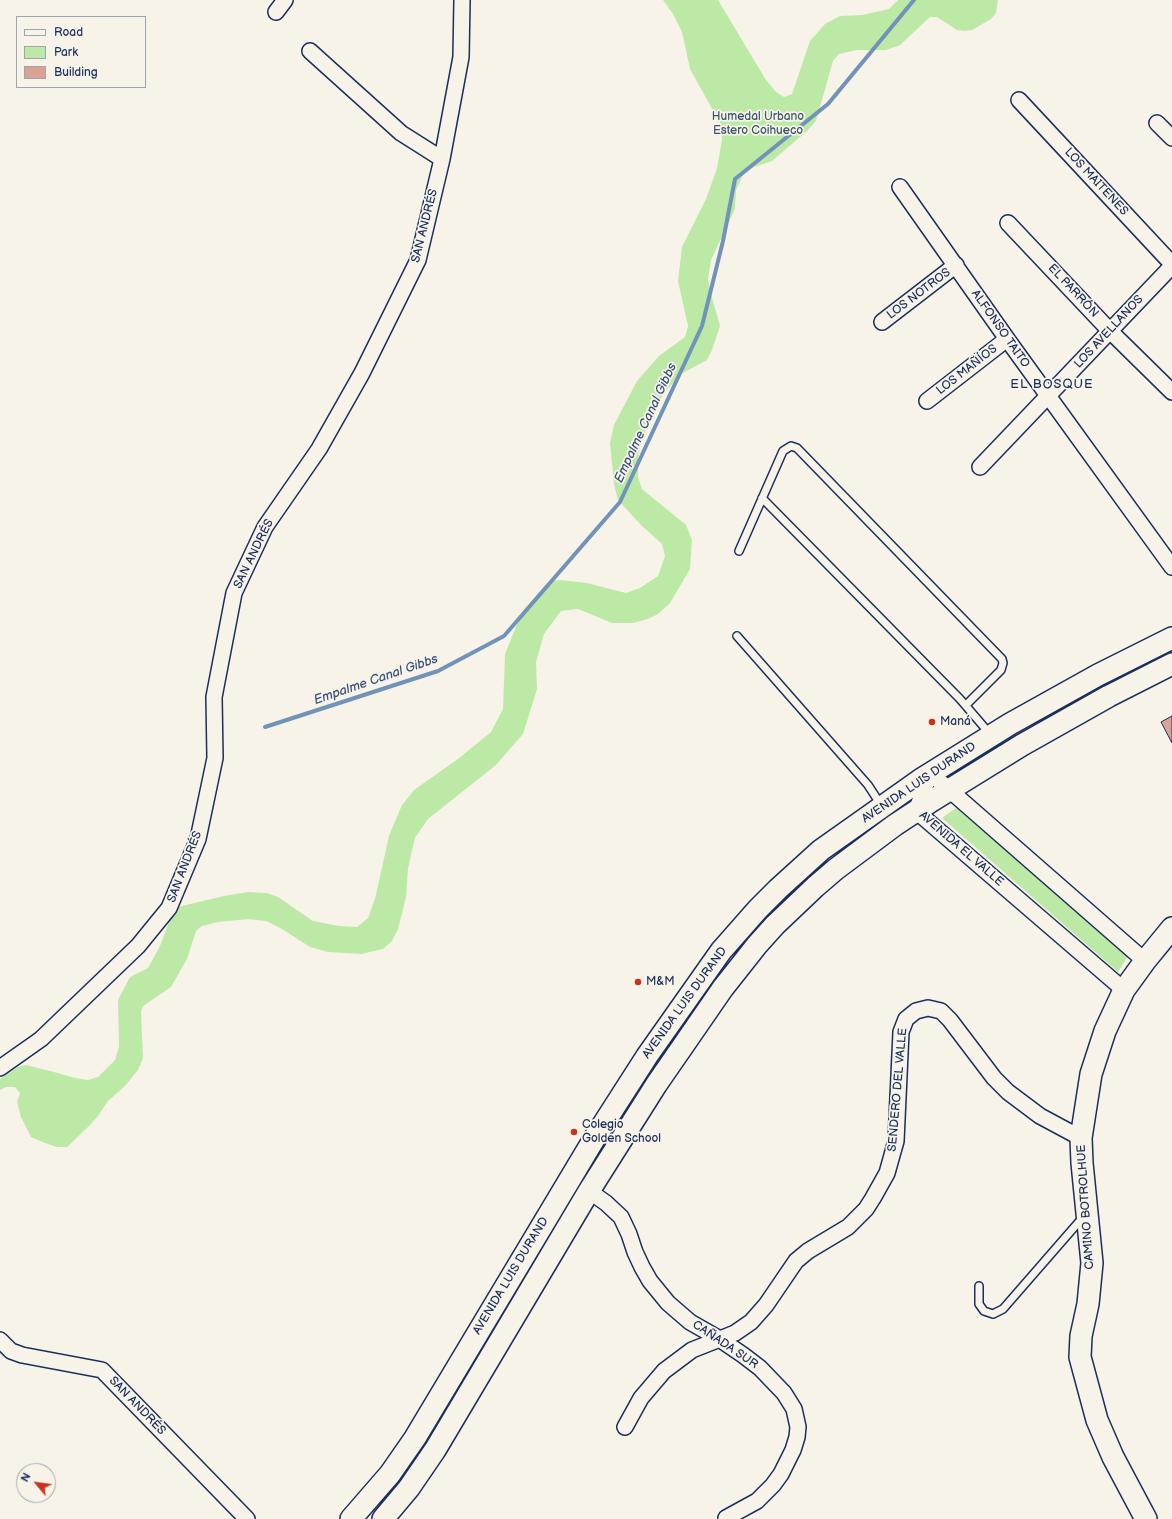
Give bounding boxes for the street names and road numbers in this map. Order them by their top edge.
street label: LOS MAITENES [1061,145,1131,219]
street label: SAN ANDRÉS [409,188,441,264]
street label: EL PARRÓN [1045,261,1101,321]
street label: LOS NOTROS [884,265,954,323]
street label: ALFONSO TAITO [968,287,1032,371]
street label: LOS AVELLANOS [1072,293,1146,371]
street label: LOS MAÑÍOS [934,342,1000,398]
street label: SAN ANDRÉS [231,517,277,591]
street label: AVENIDA LUIS DURAND [859,739,979,827]
street label: AVENIDA EL VALLE [916,809,1006,889]
street label: SAN ANDRÉS [165,829,205,905]
street label: AVENIDA LUIS DURAND [640,944,730,1062]
street label: SENDERO DEL VALLE [885,1028,911,1152]
street label: CAMINO BOTROLHUE [1074,1144,1098,1270]
street label: AVENIDA LUIS DURAND [470,1215,552,1337]
street label: CAÑADA SUR [689,1318,761,1372]
street label: SAN ANDRÉS [106,1374,168,1438]

